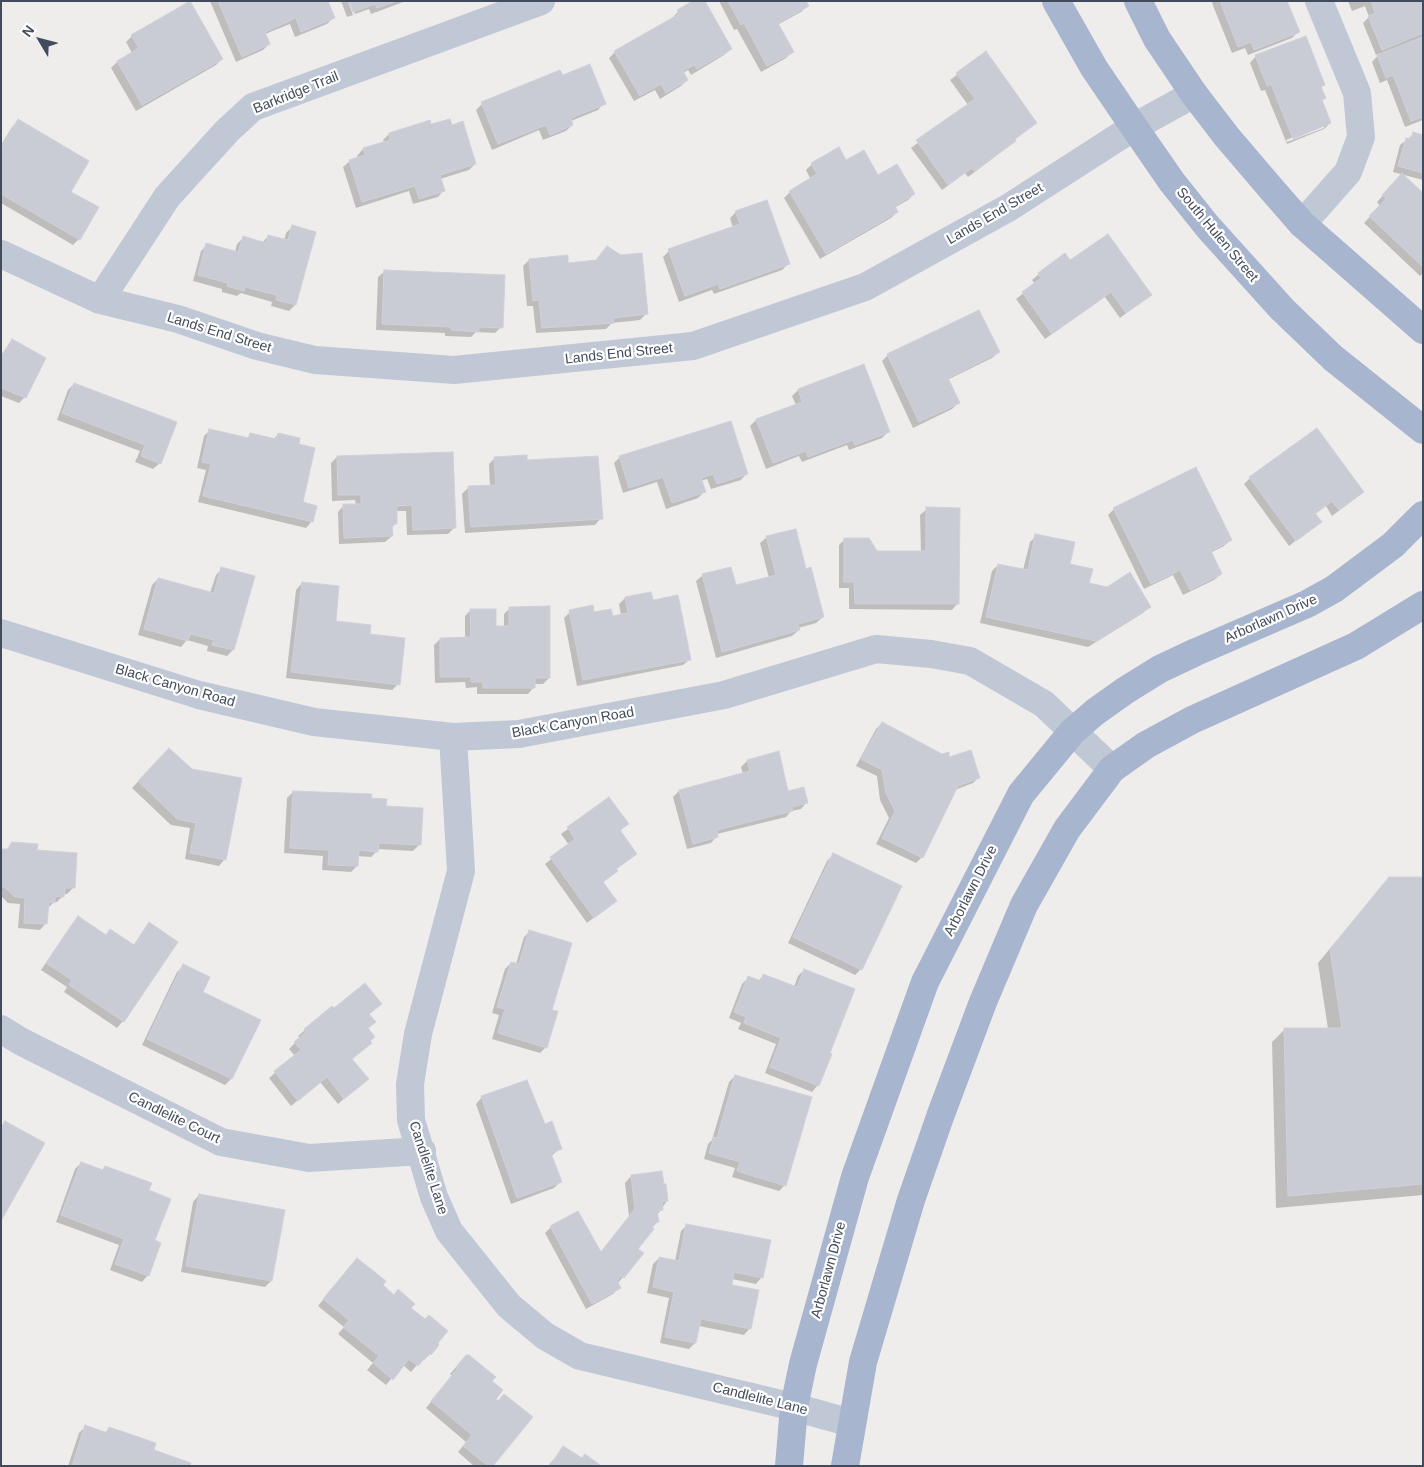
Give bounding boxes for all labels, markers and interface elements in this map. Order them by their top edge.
north arrow [15,15,65,65]
text: N [19,22,37,40]
street label: Barkridge Trail [251,68,341,118]
street label: Lands End Street [944,180,1046,248]
street label: South Hulen Street [1173,184,1261,286]
street label: Lands End Street [165,309,273,357]
street label: Lands End Street [564,340,674,368]
street label: Arborlawn Drive [1222,591,1320,647]
street label: Black Canyon Road [113,661,237,711]
street label: Black Canyon Road [511,704,635,742]
street label: Arborlawn Drive [941,843,1001,939]
street label: Candlelite Court [125,1088,223,1148]
street label: Candlelite Lane [405,1119,451,1217]
street label: Arborlawn Drive [808,1220,850,1320]
street label: Candlelite Lane [711,1379,809,1419]

